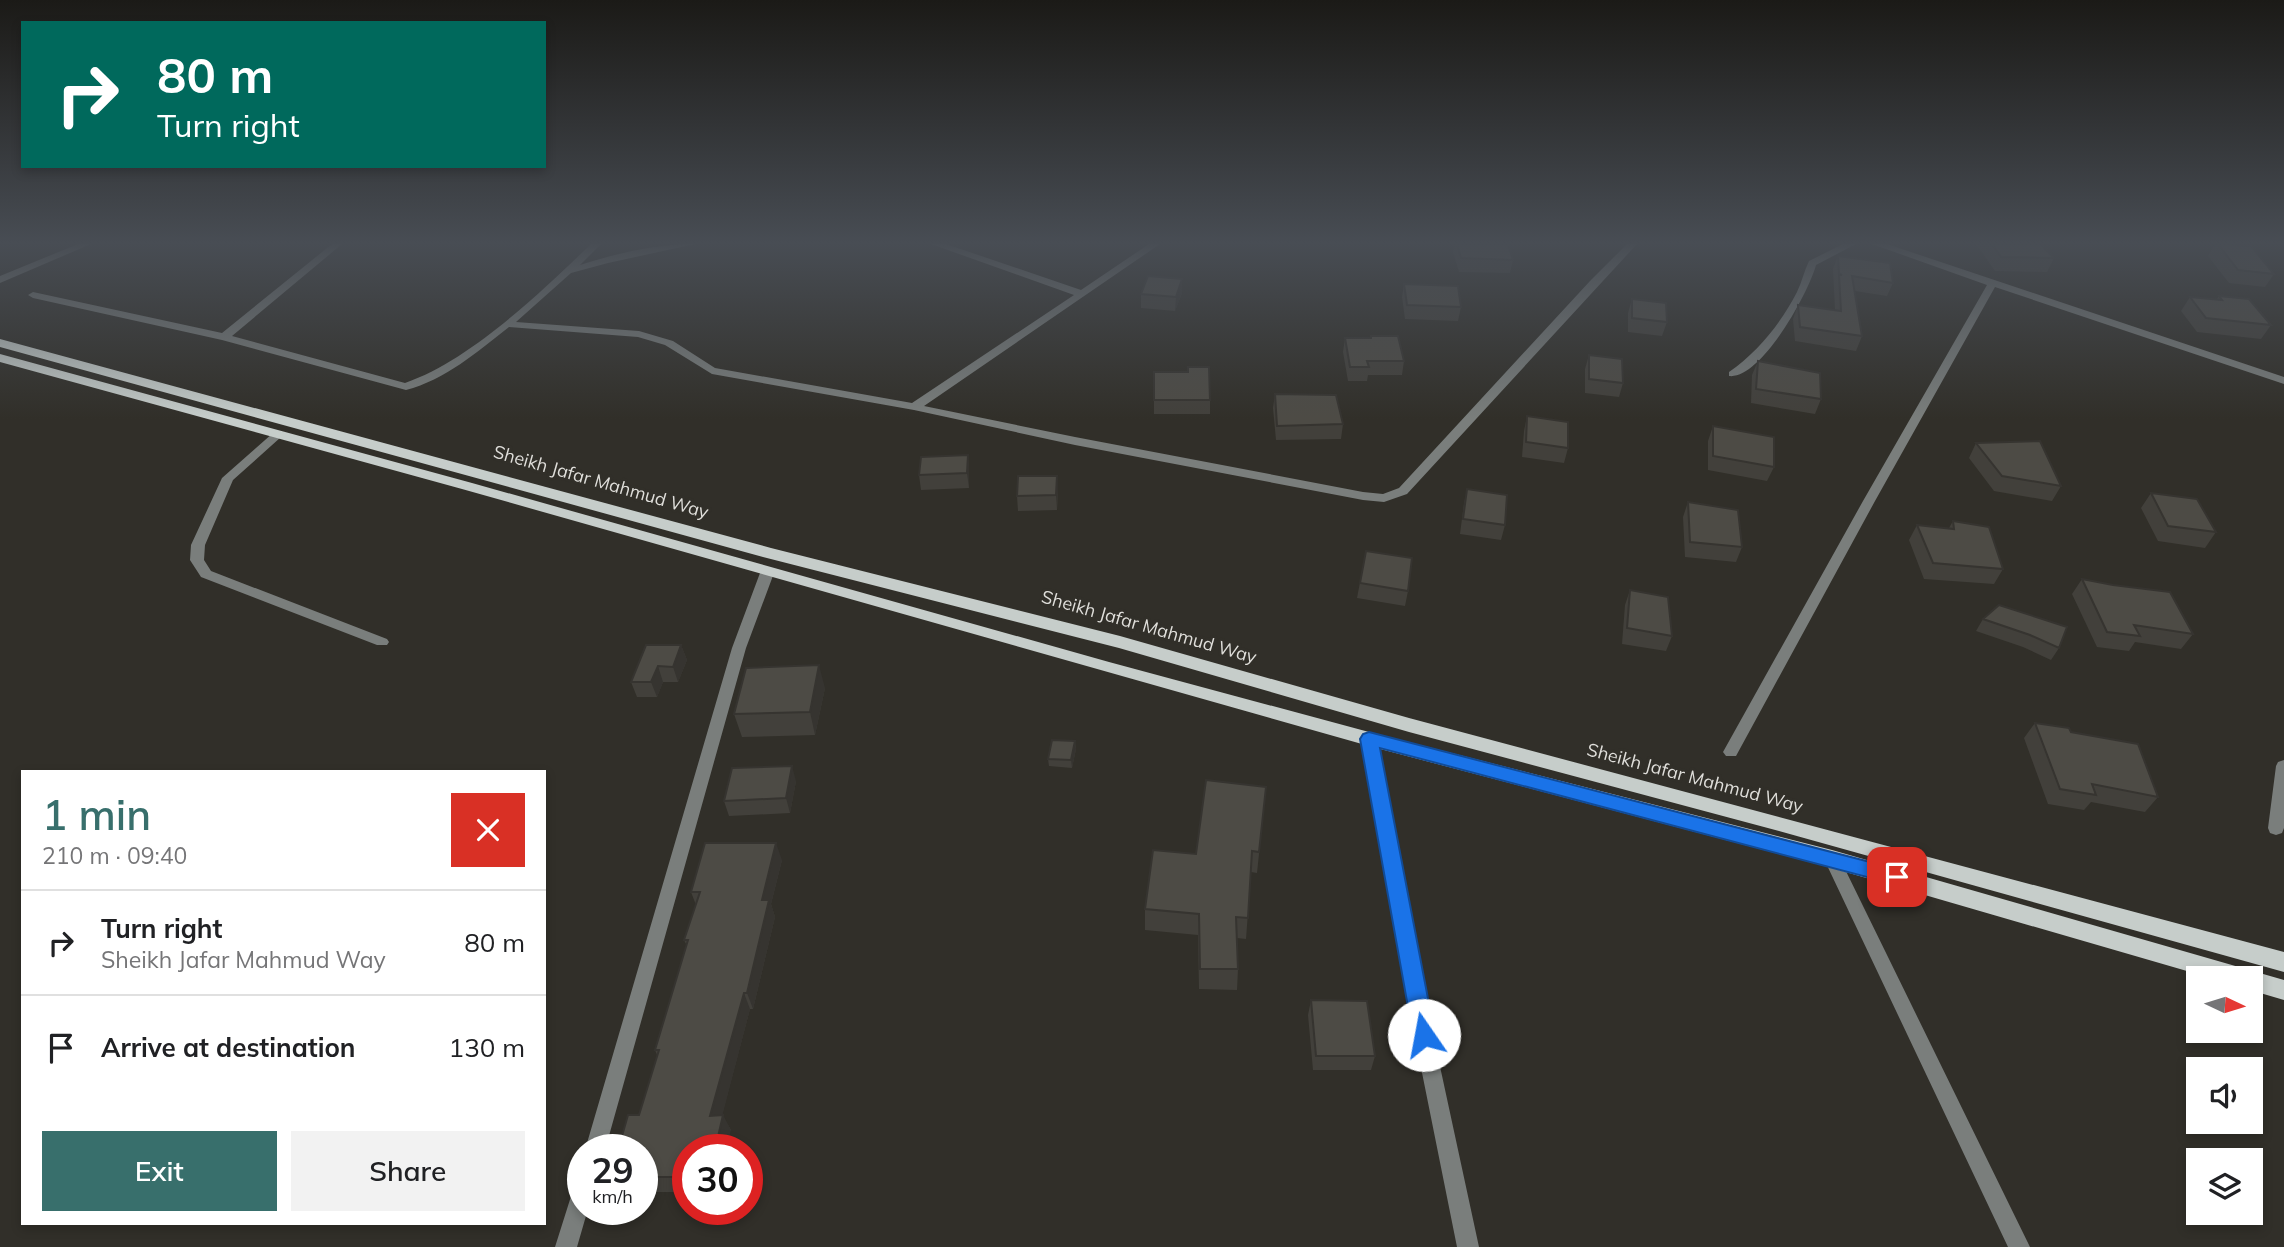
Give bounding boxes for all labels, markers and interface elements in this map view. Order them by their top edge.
text: 80 m [157,44,273,105]
icon: right [42,49,133,140]
text: Turn right [157,105,300,145]
street label: Sheikh Jafar Mahmud Way [491,440,712,523]
street label: Sheikh Jafar Mahmud Way [1039,585,1260,668]
street label: Sheikh Jafar Mahmud Way [1585,738,1806,818]
text: 1 min [42,788,151,841]
button: close [451,793,525,867]
text: 210 m · 09:40 [42,841,187,870]
pin [1867,847,1927,907]
icon: arrive [1878,858,1916,896]
text: Turn right [101,912,222,945]
icon: right [42,924,80,962]
text: 80 m [464,926,525,959]
text: Sheikh Jafar Mahmud Way [101,945,386,974]
north arrow [2186,966,2263,1043]
map controls [2186,966,2263,1225]
position arrow [1387,998,1461,1072]
icon: arrive [42,1029,80,1067]
text: Arrive at destination [101,1031,356,1064]
text: 130 m [449,1031,525,1064]
button: sound [2186,1057,2263,1134]
button: Exit [42,1131,277,1211]
button: Share [291,1131,525,1211]
speed limit sign: 30 [672,1134,763,1225]
text: 29 [591,1148,634,1192]
button: layers [2186,1148,2263,1225]
text: km/h [592,1185,633,1208]

